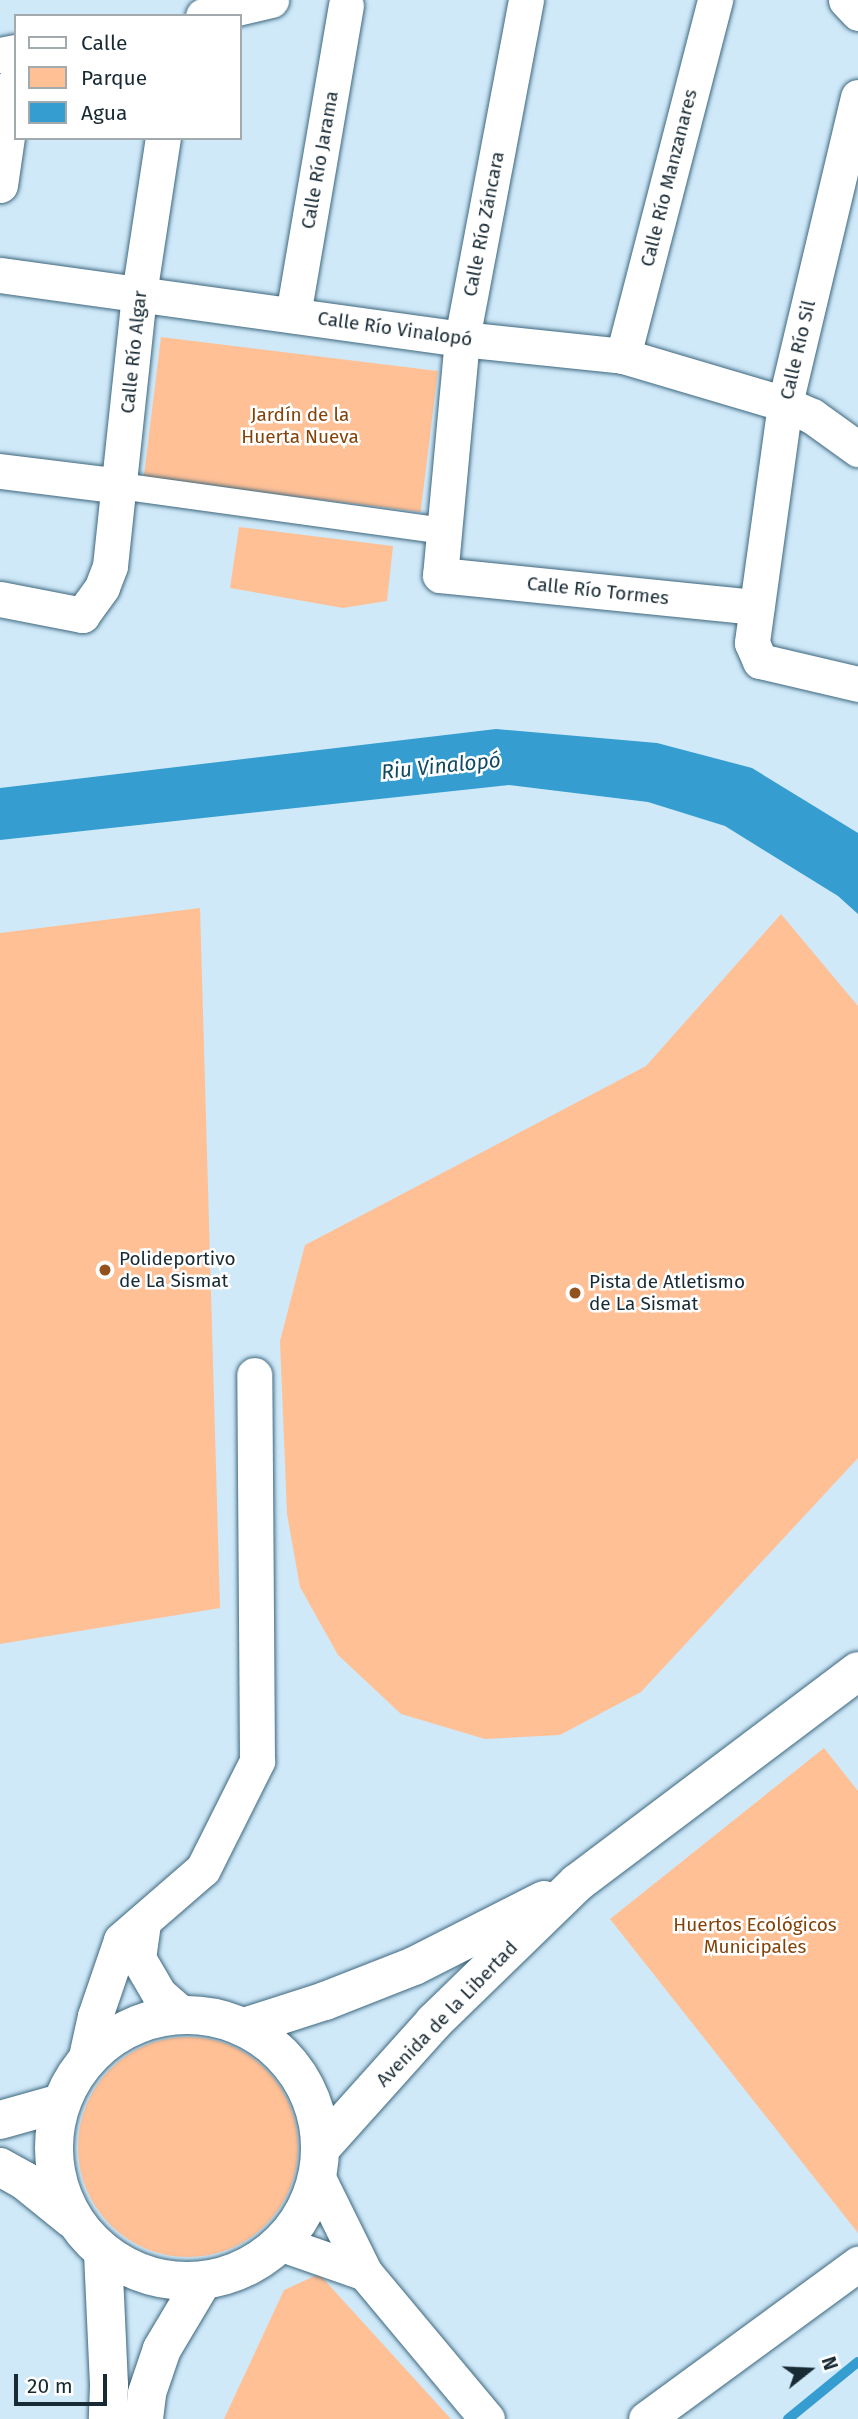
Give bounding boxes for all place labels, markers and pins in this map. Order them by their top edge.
place label: Polideportivo de La Sismat [119,1248,236,1292]
marker: Polideportivo de La Sismat [97,1262,113,1278]
place label: Pista de Atletismo de La Sismat [589,1271,745,1315]
marker: Pista de Atletismo de La Sismat [567,1285,583,1301]

